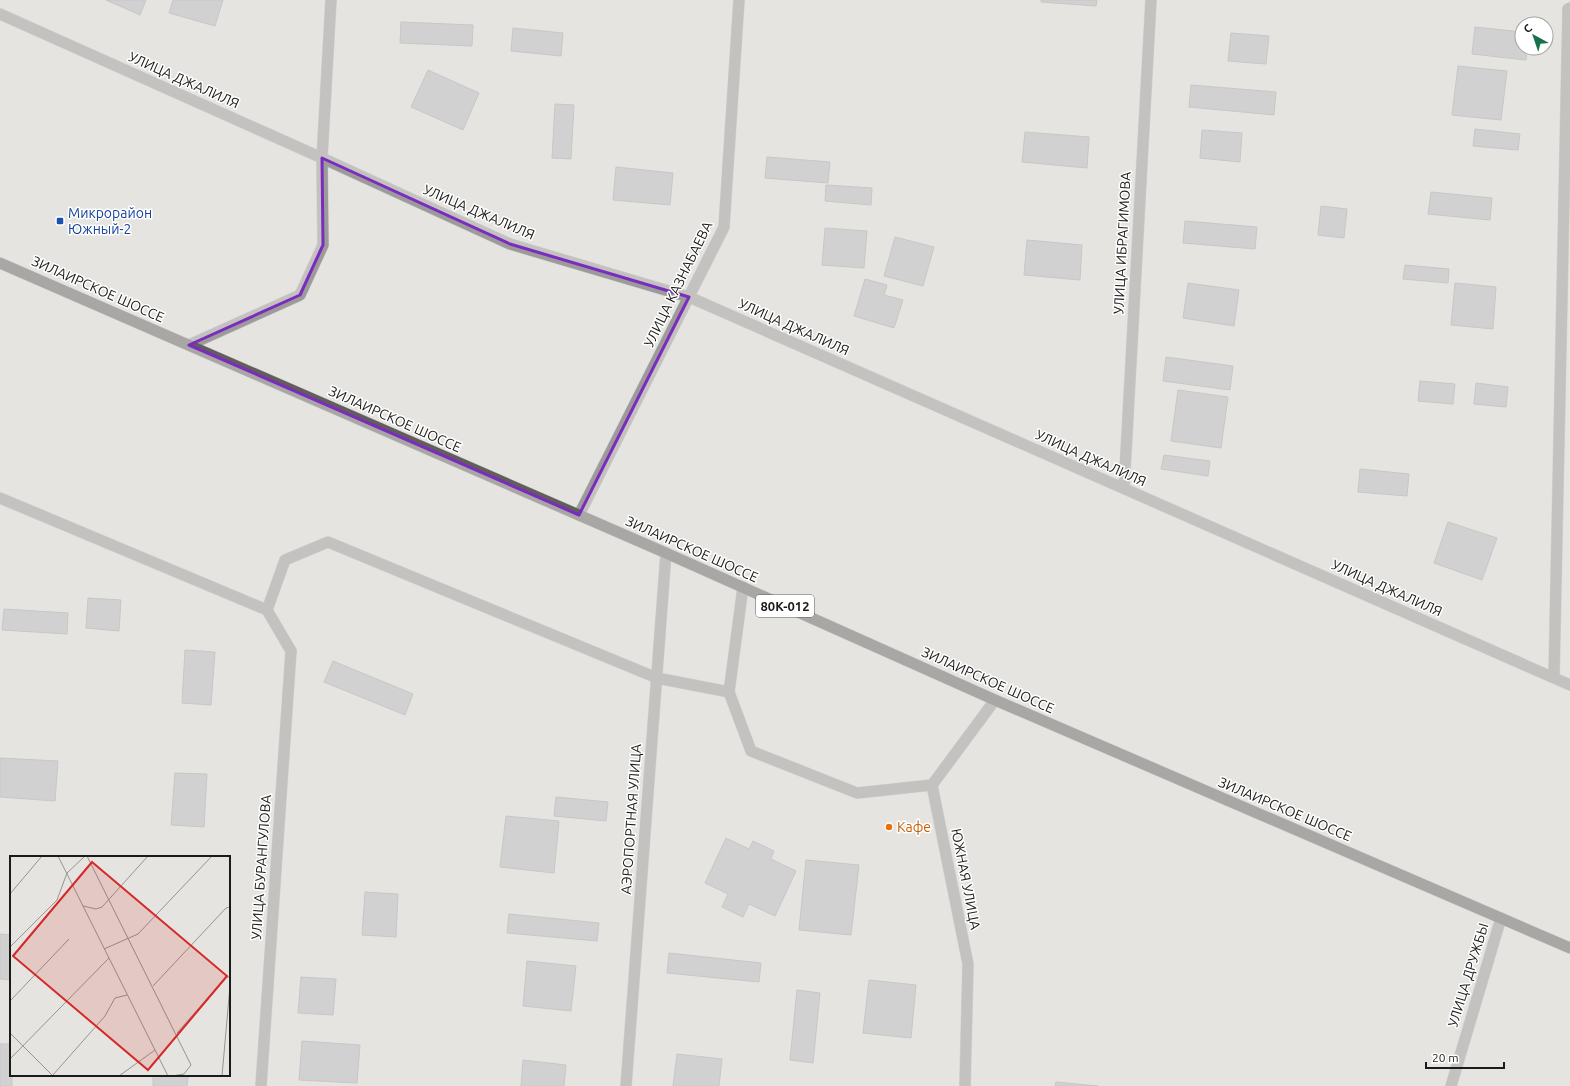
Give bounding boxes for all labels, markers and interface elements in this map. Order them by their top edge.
north arrow [1514,16,1554,56]
text: С [1521,21,1534,35]
street label: УЛИЦА ДЖАЛИЛЯ [126,48,242,112]
street label: УЛИЦА ИБРАГИМОВА [1110,171,1134,315]
street label: УЛИЦА ДЖАЛИЛЯ [421,181,537,243]
place label: Микрорайон Южный-2 [68,205,152,237]
marker: Микрорайон Южный-2 [55,216,65,226]
street label: УЛИЦА КАЗНАБАЕВА [641,219,715,349]
street label: ЗИЛАИРСКОЕ ШОССЕ [29,253,167,325]
street label: УЛИЦА ДЖАЛИЛЯ [736,295,852,359]
street label: ЗИЛАИРСКОЕ ШОССЕ [326,383,464,455]
street label: УЛИЦА ДЖАЛИЛЯ [1033,426,1149,490]
street label: ЗИЛАИРСКОЕ ШОССЕ [623,513,761,585]
street label: УЛИЦА ДЖАЛИЛЯ [1329,556,1445,620]
road number: 80К-012 [756,595,814,617]
street label: ЗИЛАИРСКОЕ ШОССЕ [919,644,1057,716]
street label: АЭРОПОРТНАЯ УЛИЦА [618,743,644,895]
street label: ЗИЛАИРСКОЕ ШОССЕ [1216,774,1354,844]
street label: УЛИЦА БУРАНГУЛОВА [248,794,274,940]
place label: Кафе [897,819,931,835]
marker: Кафе [884,822,894,832]
street label: ЮЖНАЯ УЛИЦА [948,827,984,931]
inset map [10,856,230,1076]
street label: УЛИЦА ДРУЖБЫ [1445,921,1491,1029]
scale bar [1426,1044,1504,1070]
text: 20 m [1432,1051,1459,1064]

